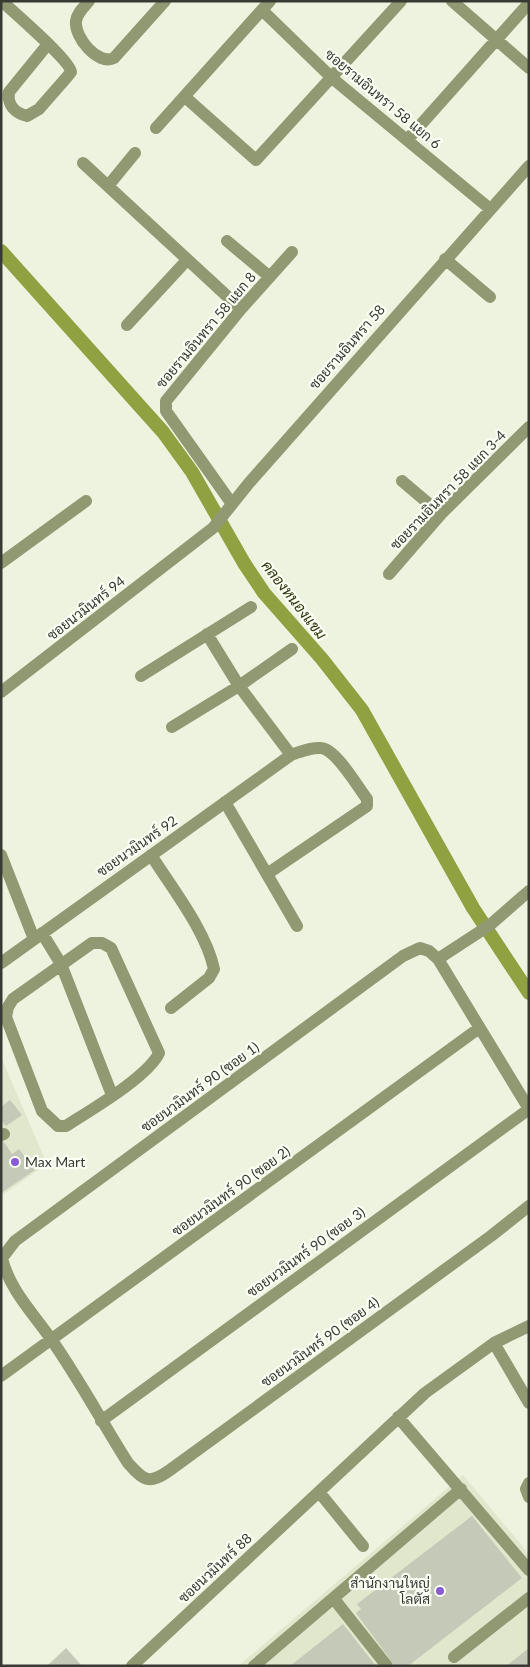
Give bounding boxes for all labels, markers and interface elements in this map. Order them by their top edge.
street label: ซอยรามอินทรา 58 แยก 6 [322,45,445,152]
street label: ซอยรามอินทรา 58 แยก 8 [152,268,259,391]
street label: ซอยรามอินทรา 58 [305,301,388,393]
street label: ซอยรามอินทรา 58 แยก 3-4 [386,426,509,553]
water label: คลองหนองแขม [258,556,331,642]
street label: ซอยนวมินทร์ 94 [43,572,128,643]
street label: ซอยนวมินทร์ 92 [93,812,180,880]
street label: ซอยนวมินทร์ 90 (ซอย 1) [137,1038,262,1135]
street label: ซอยนวมินทร์ 90 (ซอย 2) [168,1142,293,1239]
place label: Max Mart [25,1153,85,1170]
marker: Max Mart [9,1156,21,1168]
street label: ซอยนวมินทร์ 90 (ซอย 3) [243,1203,368,1300]
street label: ซอยนวมินทร์ 90 (ซอย 4) [257,1293,382,1390]
street label: ซอยนวมินทร์ 88 [174,1529,255,1606]
place label: สำนักงานใหญ่ โลตัส [350,1574,430,1607]
marker: สำนักงานใหญ่ โลตัส [434,1585,446,1597]

